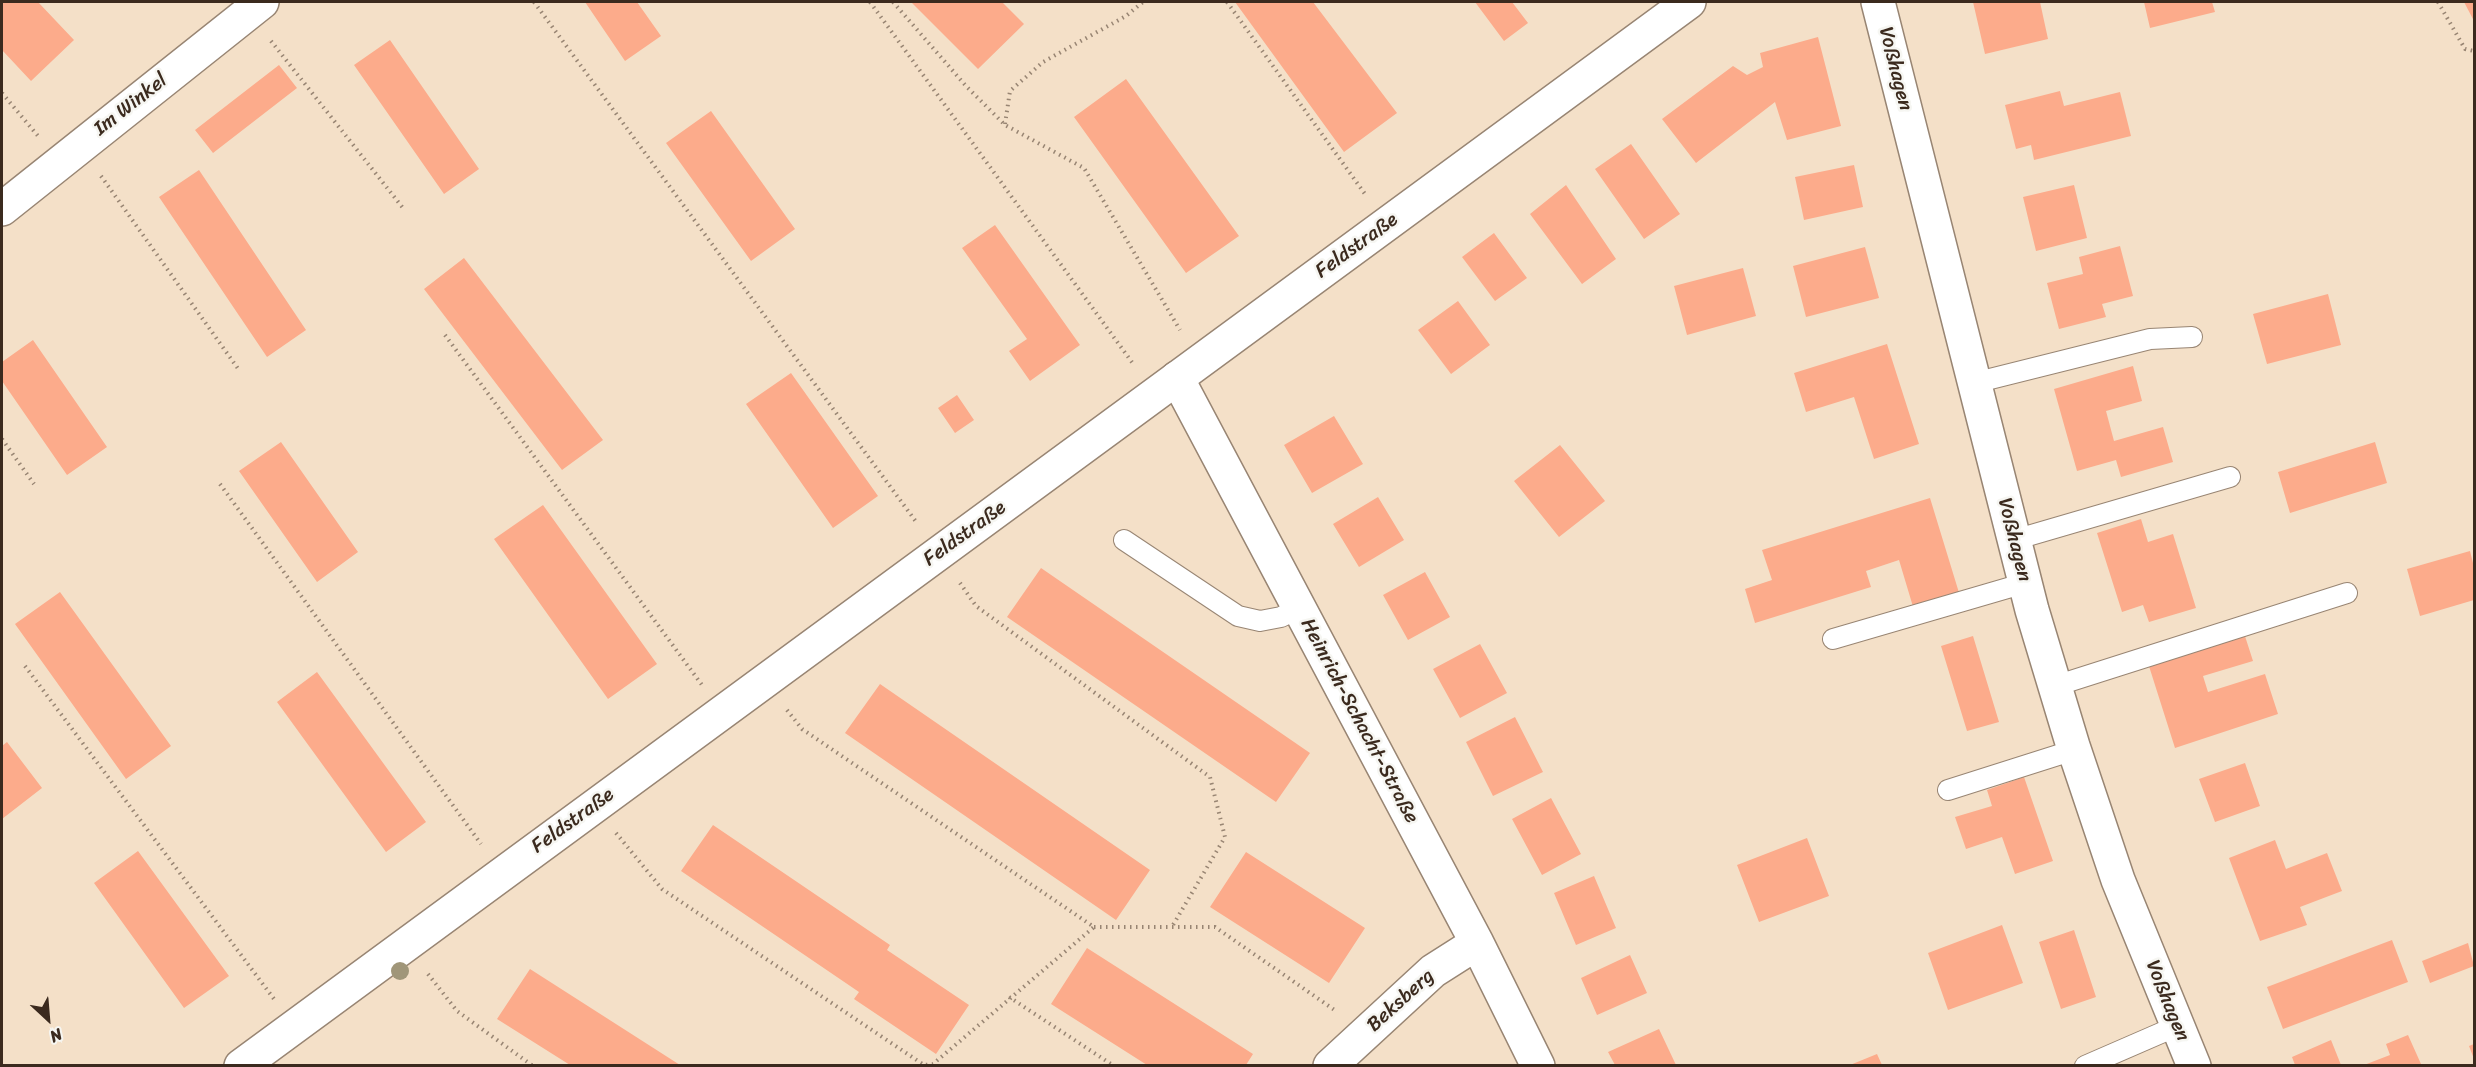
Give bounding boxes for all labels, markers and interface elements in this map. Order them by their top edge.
street label: Voßhagen [1873,25,1917,113]
street label: Im Winkel [89,69,173,141]
street label: Feldstraße [1311,208,1403,284]
street label: Feldstraße [919,496,1011,572]
street label: Voßhagen [1992,496,2036,584]
street label: Heinrich-Schacht-Straße [1295,614,1423,828]
street label: Feldstraße [527,783,619,859]
street label: Voßhagen [2140,957,2194,1045]
street label: Beksberg [1363,965,1439,1037]
north arrow [18,989,78,1049]
text: N [45,1020,67,1051]

